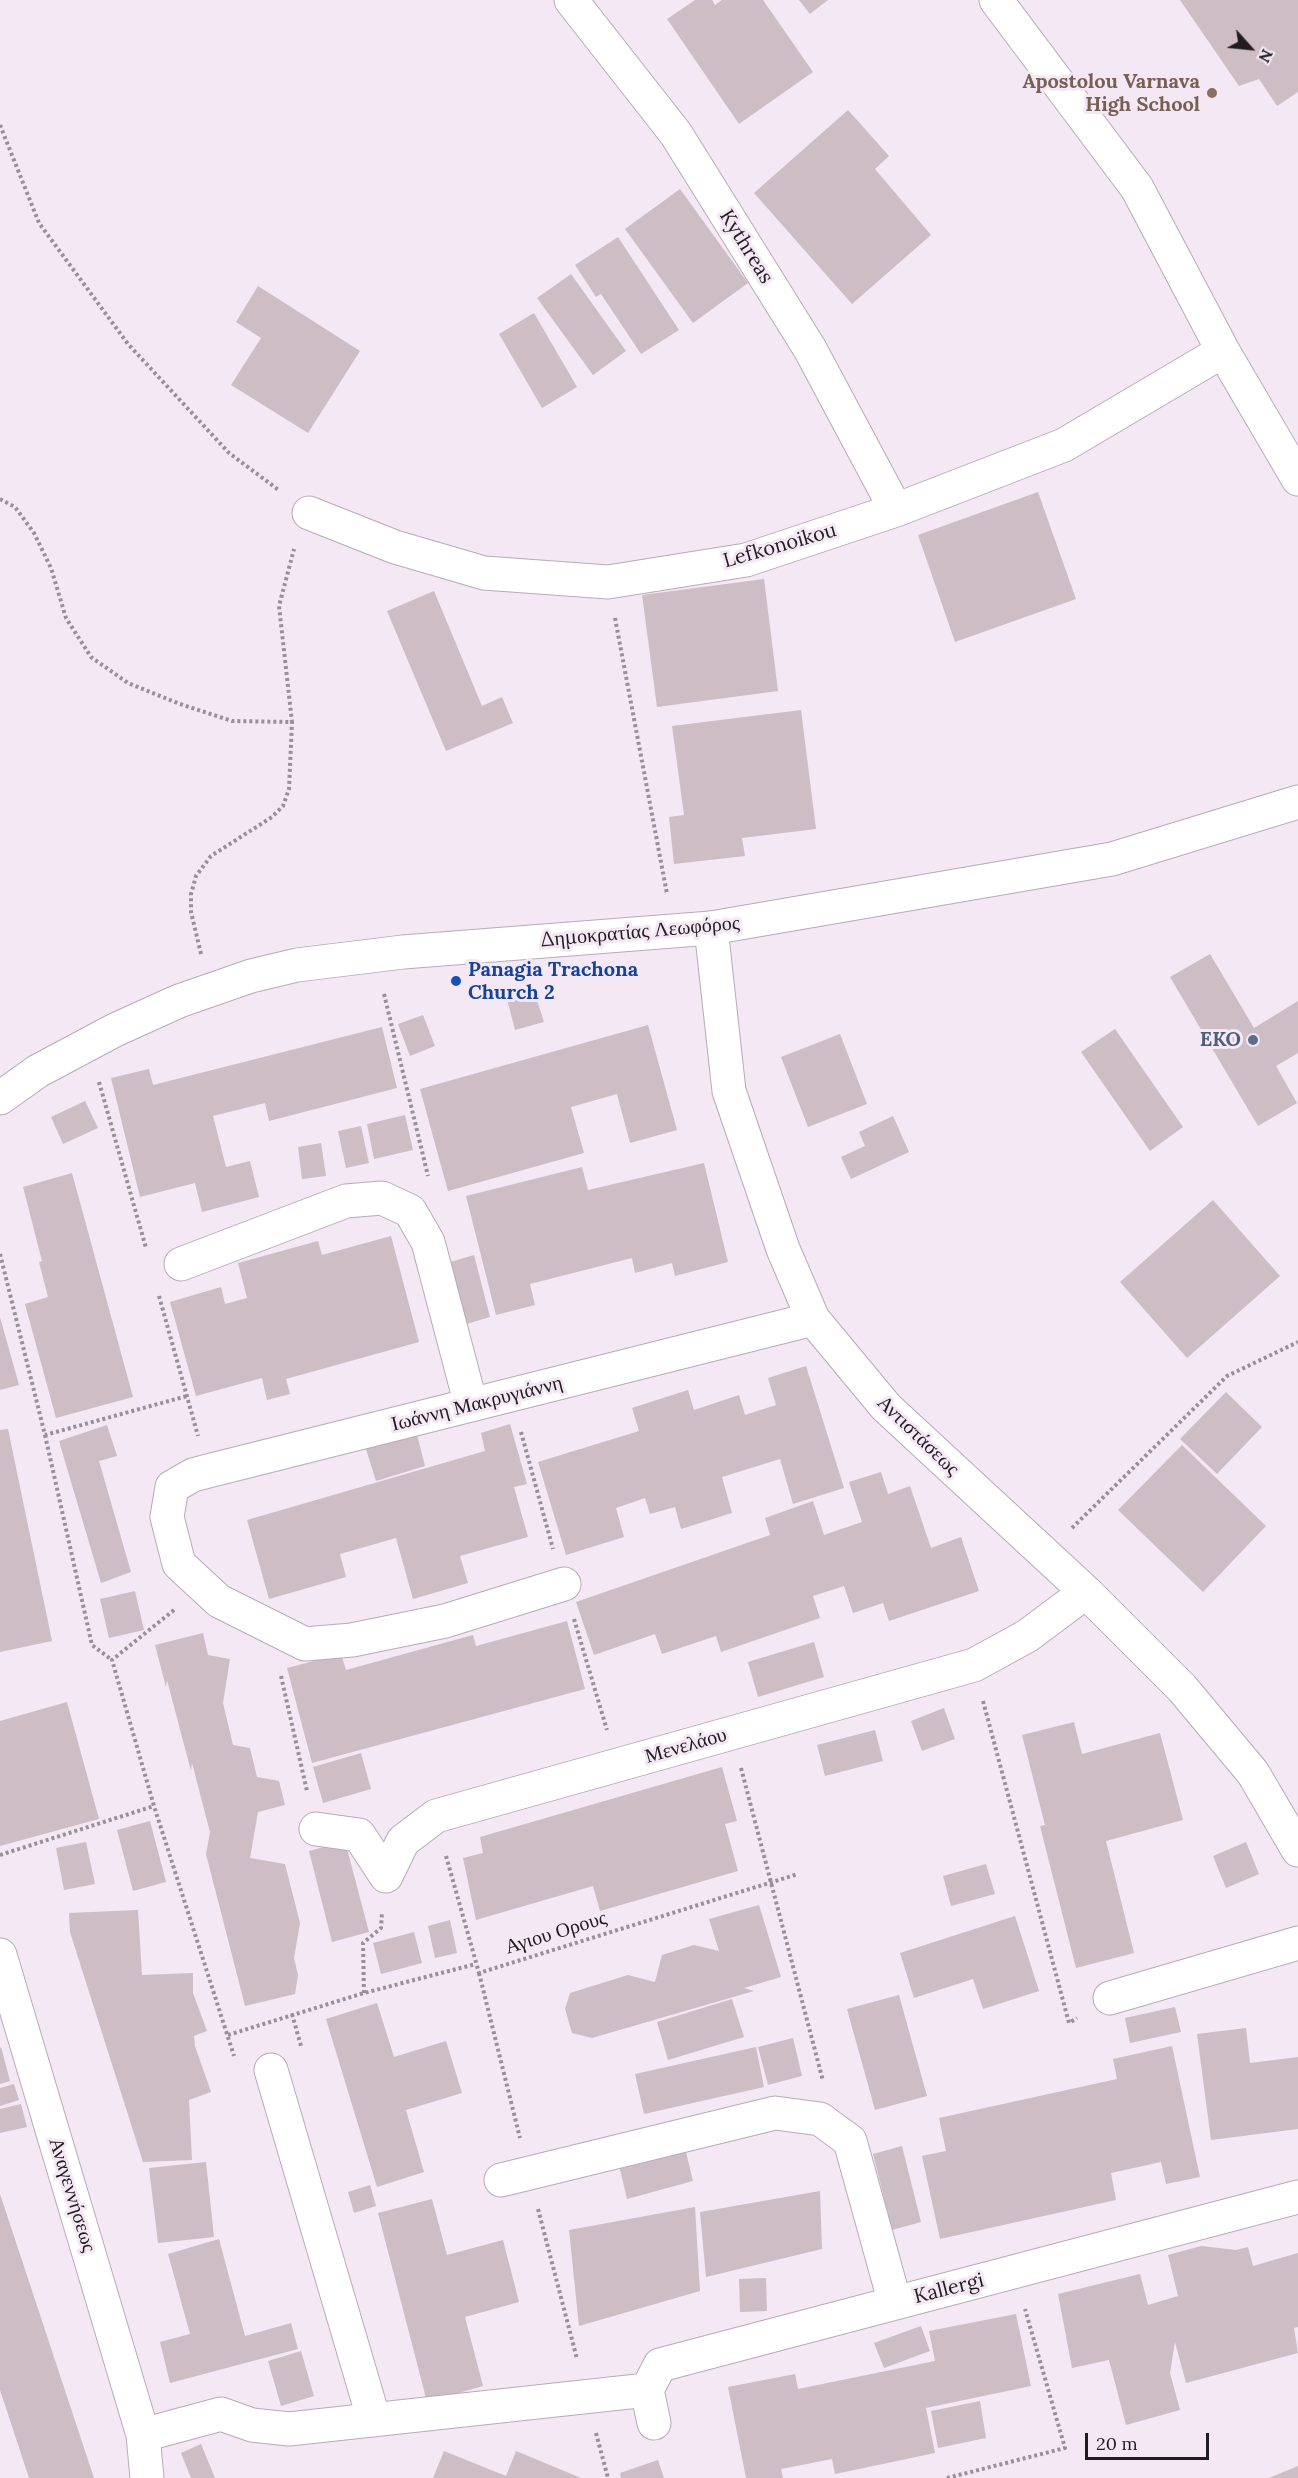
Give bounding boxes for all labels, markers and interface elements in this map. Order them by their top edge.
north arrow [1220,18,1280,78]
text: N [1254,46,1278,66]
place label: Apostolou Varnava High School [1022,70,1200,117]
marker: Apostolou Varnava High School [1205,86,1219,100]
street label: Kythreas [714,206,778,288]
street label: Lefkonoikou [721,518,839,574]
street label: Δημοκρατίας Λεωφόρος [539,911,741,953]
place label: Panagia Trachona Church 2 [468,958,638,1005]
marker: Panagia Trachona Church 2 [449,974,463,988]
place label: EKO [1200,1028,1241,1052]
marker: EKO [1246,1033,1260,1047]
street label: Ιωάννη Μακρυγιάννη [389,1371,565,1437]
street label: Αντιστάσεως [872,1391,964,1481]
street label: Μενελάου [642,1723,730,1769]
street label: Αγιου Ορους [502,1906,610,1960]
street label: Αναγεννήσεως [43,2135,101,2255]
street label: Kallergi [911,2269,987,2309]
scale bar [1088,2421,1212,2459]
text: 20 m [1096,2432,1138,2455]

